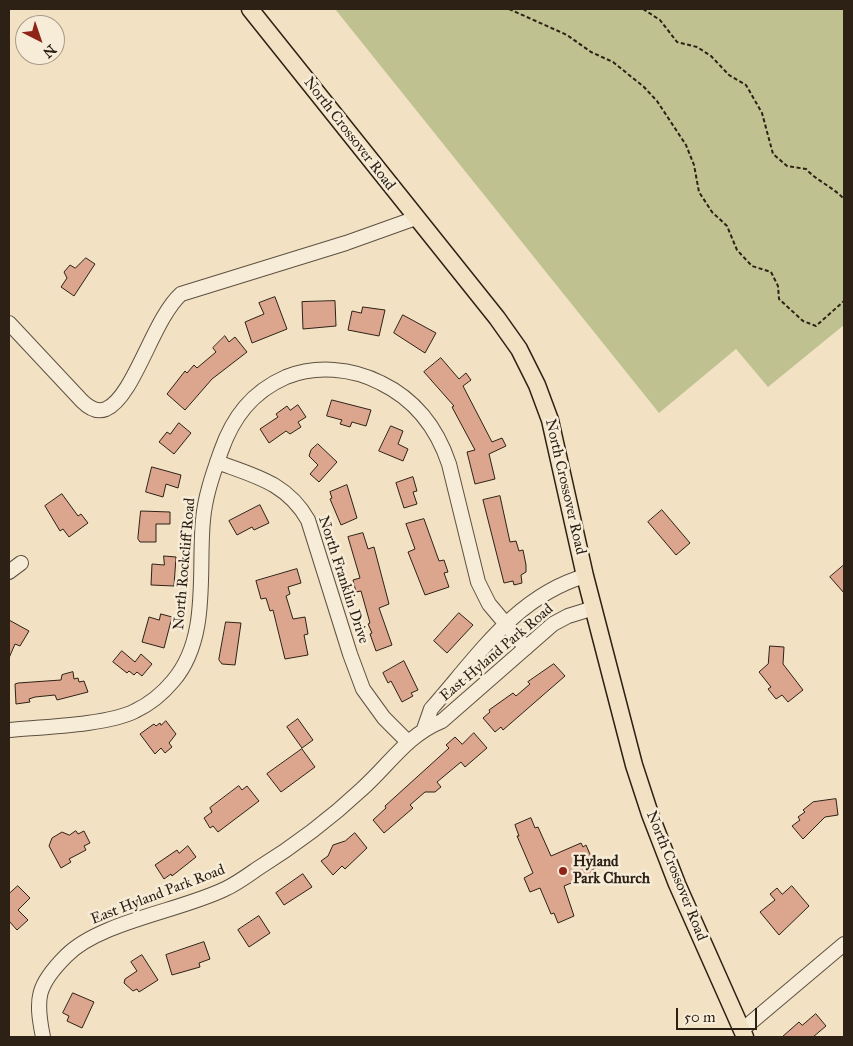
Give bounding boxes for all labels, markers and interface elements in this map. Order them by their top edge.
north arrow [15,15,65,65]
text: N [39,41,60,61]
street label: North Crossover Road [299,74,399,194]
street label: North Crossover Road [541,417,589,557]
street label: North Rockcliff Road [170,497,200,631]
street label: North Franklin Drive [314,514,372,646]
street label: East Hyland Park Road [437,600,557,706]
street label: North Crossover Road [642,808,710,944]
place label: Hyland Park Church [573,853,650,888]
street label: East Hyland Park Road [88,861,228,929]
marker: Hyland Park Church [557,865,569,877]
scale bar [678,998,759,1030]
text: 50 m [684,1008,716,1026]

